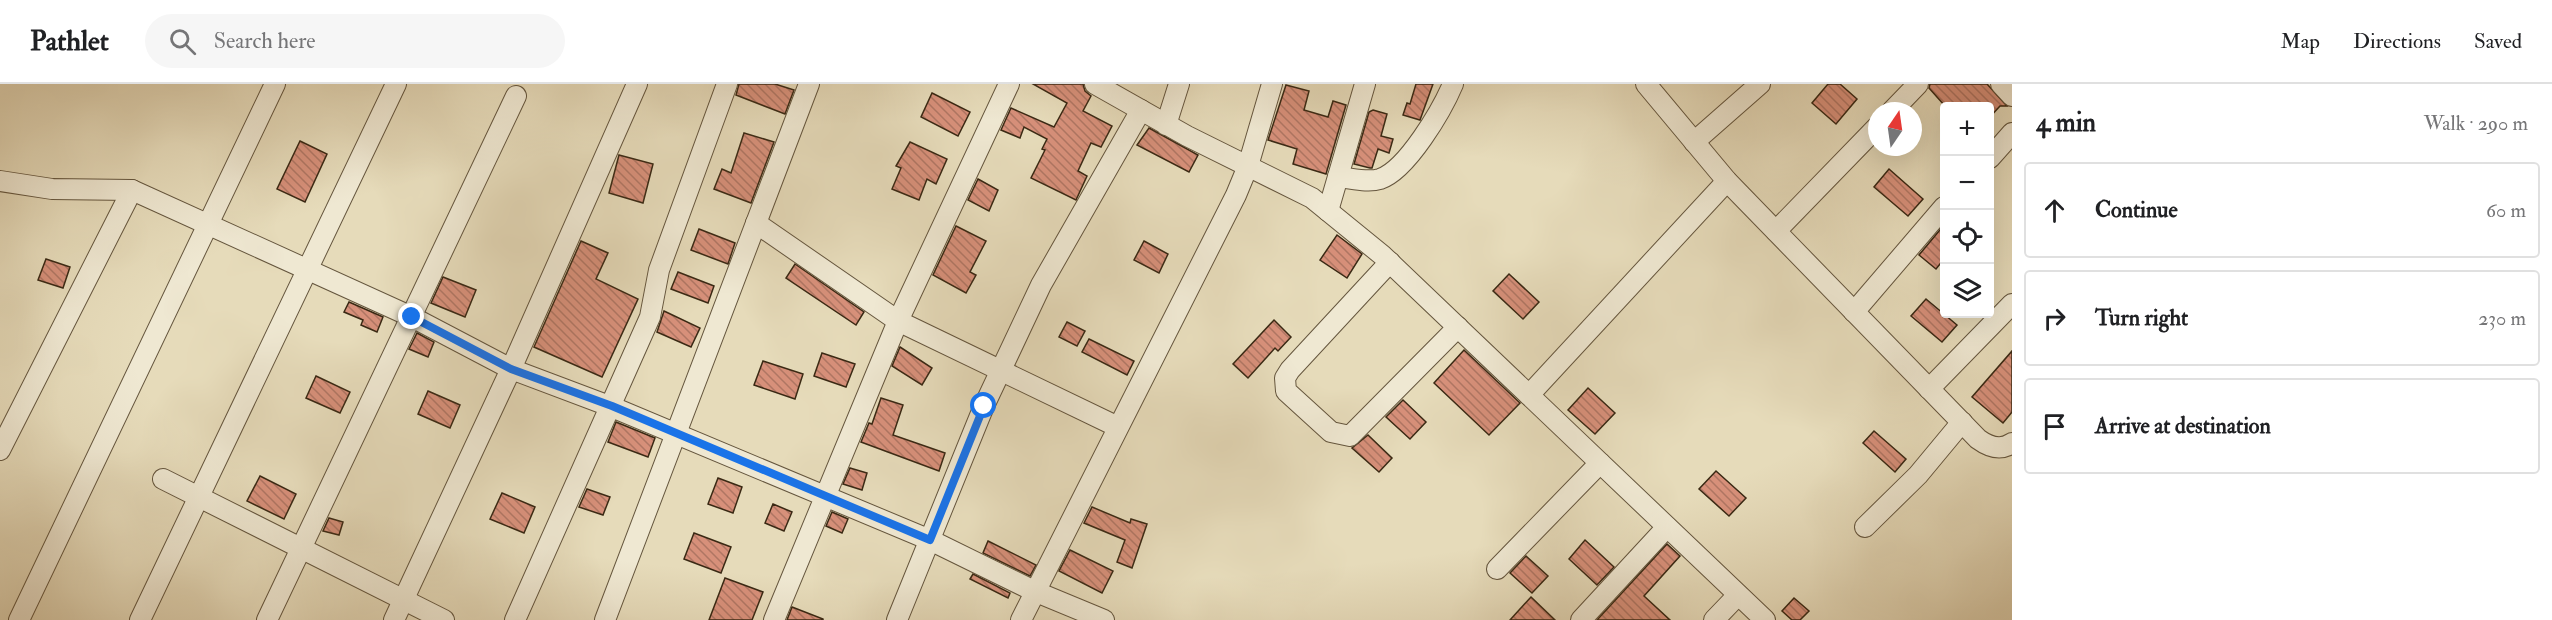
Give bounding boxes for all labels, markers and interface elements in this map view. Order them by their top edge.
search box [145,14,565,68]
text: Pathlet [30,24,109,59]
icon: search [166,25,199,58]
text: Search here [214,27,316,55]
text: Map [2280,28,2320,55]
text: Directions [2353,28,2441,55]
text: Saved [2474,28,2522,55]
north arrow [1868,102,1922,156]
map controls [1940,102,1994,318]
button: + [1940,102,1994,156]
text: 4 min [2036,107,2096,139]
text: Walk · 290 m [2424,111,2528,136]
button: − [1940,156,1994,210]
icon: ahead [2038,194,2071,227]
text: Continue [2095,196,2178,224]
text: 60 m [2486,198,2526,223]
button: locate [1940,210,1994,264]
button: layers [1940,264,1994,318]
icon: right [2038,302,2071,335]
route end [398,303,424,329]
text: Turn right [2095,304,2188,332]
text: 230 m [2478,306,2526,331]
route start [970,392,996,418]
icon: arrive [2038,410,2071,443]
text: Arrive at destination [2095,412,2271,440]

